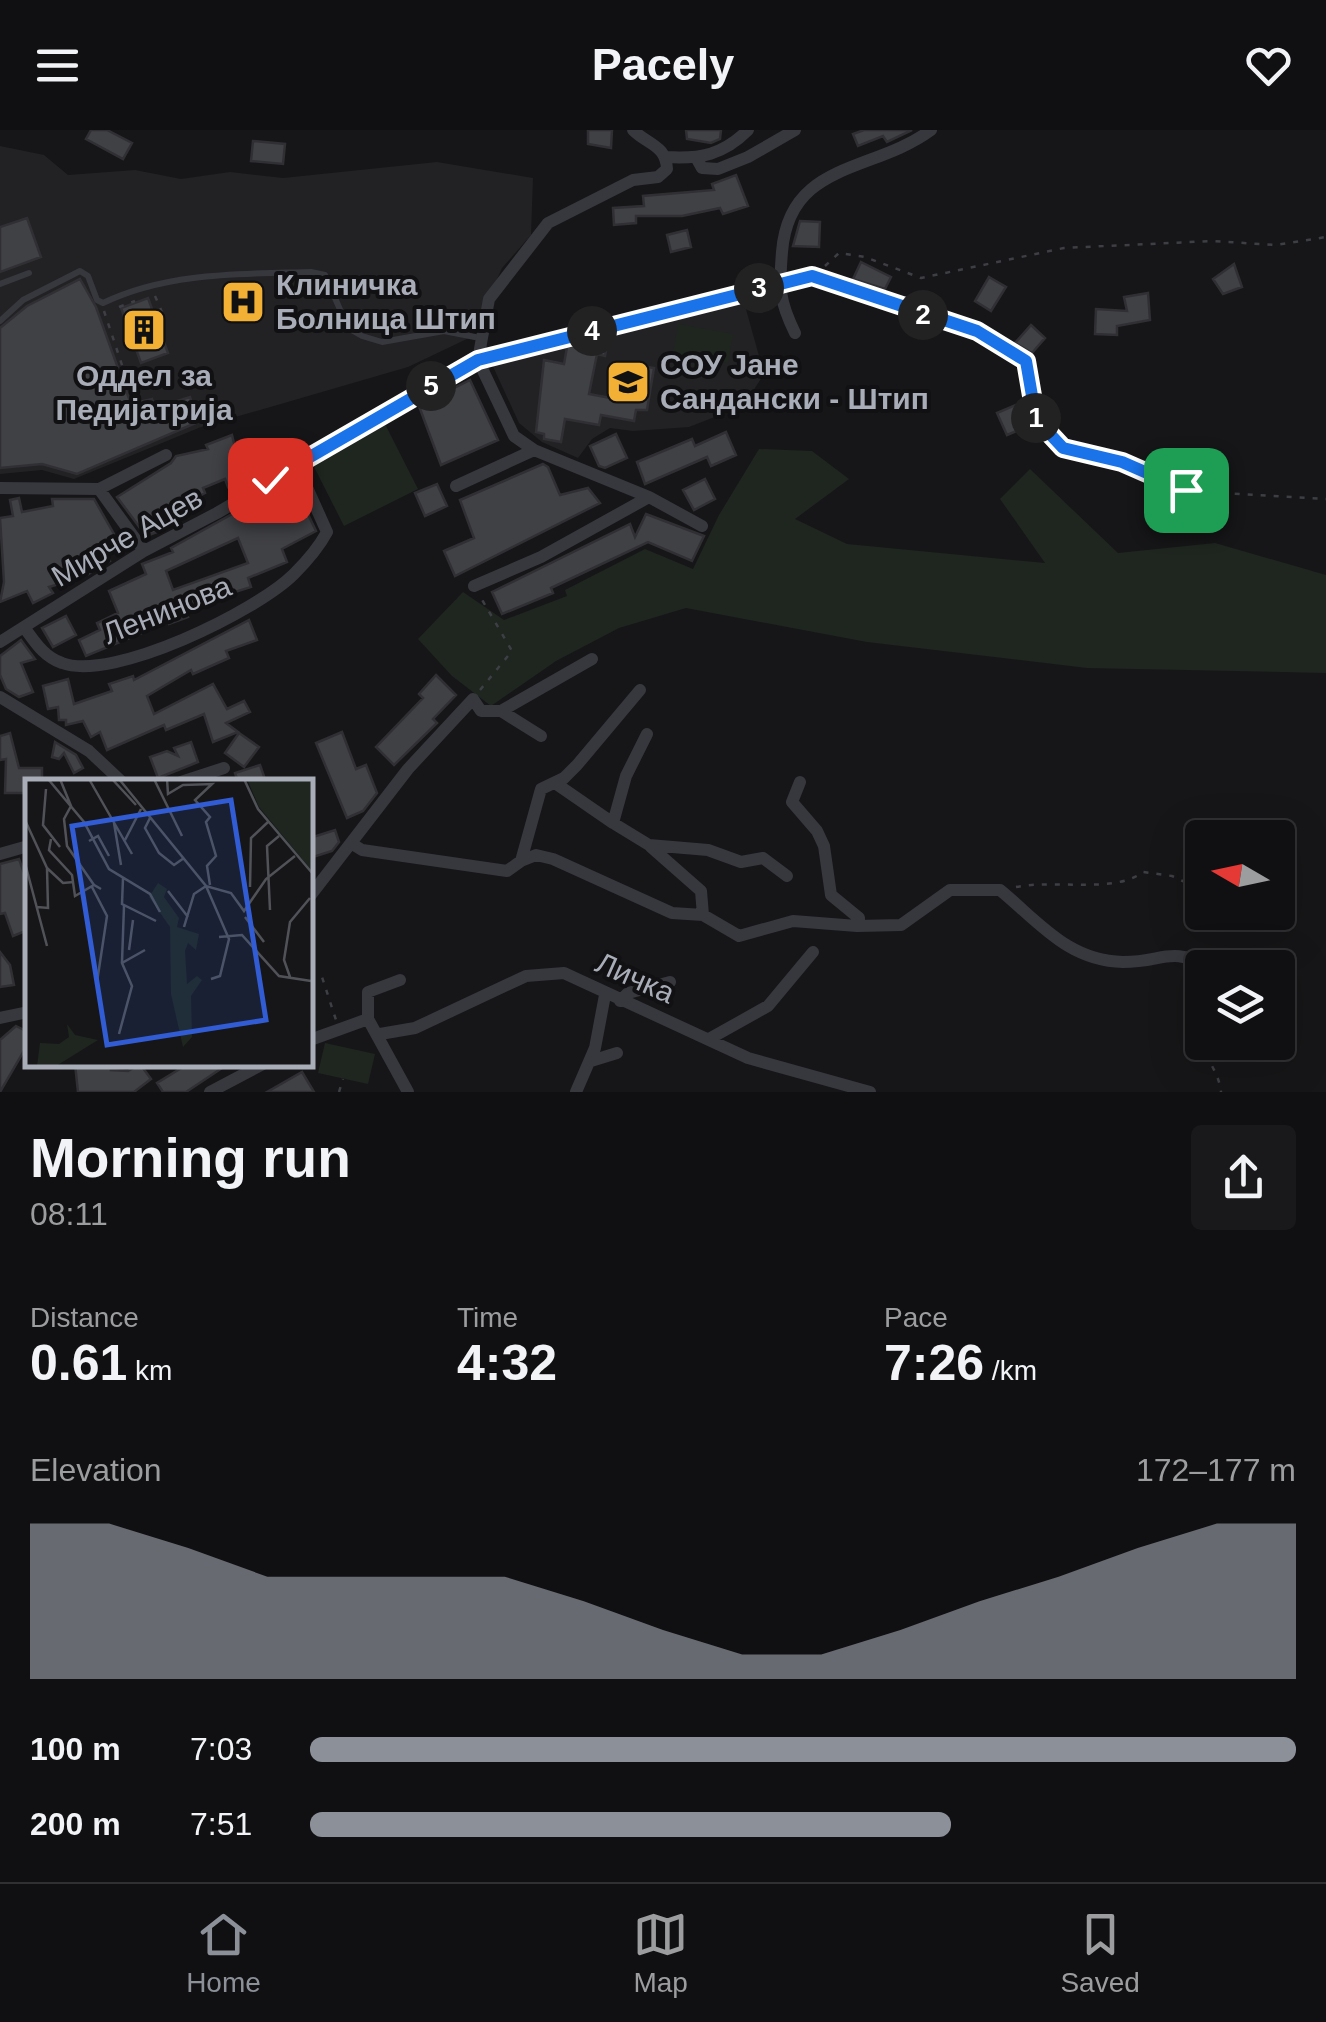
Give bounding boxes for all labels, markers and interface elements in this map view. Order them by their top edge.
icon: menu [30,38,85,93]
icon: heart [1241,38,1296,93]
text: Pacely [592,39,734,90]
pin: 3 [734,263,784,313]
place label: Клиничка Болница Штип [276,268,496,335]
text: 3 [751,272,767,303]
hospital icon: Клиничка Болница Штип [220,279,266,325]
pin: 2 [898,290,948,340]
text: 2 [915,299,931,330]
pin: 4 [567,306,617,356]
building icon: Оддел за Педијатрија [121,307,167,353]
text: 4 [584,315,600,346]
place label: СОУ Јане Сандански - Штип [660,348,929,415]
place label: Оддел за Педијатрија [55,359,233,426]
school or university icon: СОУ Јане Сандански - Штип [605,359,651,405]
pin: 5 [406,361,456,411]
text: 5 [423,370,439,401]
pin: 1 [1011,393,1061,443]
text: 1 [1028,402,1044,433]
pin [228,438,313,523]
pin [1144,448,1229,533]
icon: check [243,453,298,508]
icon: arrive [1159,463,1214,518]
street label: Мирче Ацев [46,480,208,593]
street label: Ленинова [98,569,236,650]
inset map [25,779,312,1067]
north arrow [1185,820,1295,930]
map controls [1185,820,1295,1060]
street label: Личка [591,946,680,1010]
button: layers [1185,950,1295,1060]
button: share [1191,1125,1296,1230]
text: Morning run [30,1127,351,1189]
text: 08:11 [30,1196,108,1232]
text: Distance [30,1302,139,1333]
text: Time [457,1302,518,1333]
text: Pace [884,1302,948,1333]
text: 0.61 [30,1335,127,1391]
text: 4:32 [457,1335,557,1391]
text: 7:26 [884,1335,984,1391]
text: km [127,1355,172,1386]
text: /km [984,1355,1037,1386]
text: Elevation [30,1452,162,1488]
text: 172–177 m [1136,1452,1296,1488]
text: 100 m [30,1731,121,1767]
text: 7:03 [190,1731,252,1767]
text: 200 m [30,1806,121,1842]
text: 7:51 [190,1806,252,1842]
tab: Home [186,1907,261,1999]
tab: Map [633,1907,688,1999]
tab: Saved [1060,1907,1140,1999]

